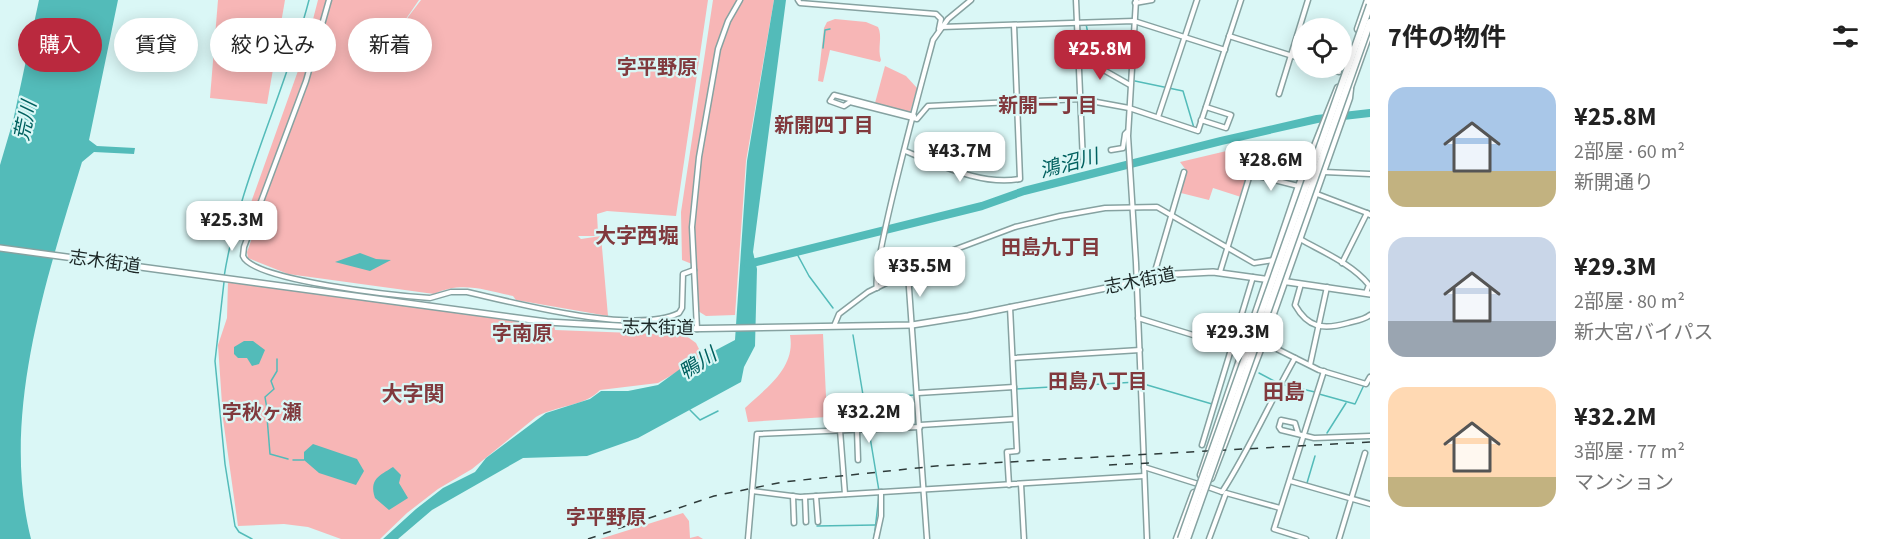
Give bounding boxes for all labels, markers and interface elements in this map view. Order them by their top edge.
chip: 購入 [18,18,102,72]
chip: 賃貸 [114,18,198,72]
chip: 絞り込み [210,18,336,72]
chip: 新着 [348,18,432,72]
map controls [1292,18,1352,78]
button: locate [1292,18,1352,78]
text: 7件の物件 [1388,19,1506,56]
icon: filters [1829,20,1862,53]
pin: ¥25.8M [1051,30,1149,81]
text: ¥25.8M [1068,35,1132,63]
district label: 字平野原 [617,54,697,82]
district label: 新開一丁目 [998,92,1098,120]
water label: 荒川 [8,97,44,143]
text: ¥25.8M [1574,98,1657,135]
icon: home [1436,111,1508,183]
district label: 新開四丁目 [774,112,874,140]
pin: ¥43.7M [911,132,1009,183]
text: ¥43.7M [928,137,992,165]
text: 2部屋 · 60 m² [1574,138,1685,166]
pin: ¥28.6M [1222,141,1320,192]
water label: 鴻沼川 [1036,142,1104,185]
text: ¥28.6M [1239,146,1303,174]
text: 新開通り [1574,169,1654,197]
pin: ¥25.3M [183,201,281,252]
text: ¥25.3M [200,206,264,234]
district label: 大字西堀 [595,221,679,251]
district label: 田島九丁目 [1001,234,1101,262]
street label: 志木街道 [68,245,142,279]
pin: ¥35.5M [871,247,969,298]
text: ¥29.3M [1574,248,1657,285]
text: ¥35.5M [888,252,952,280]
icon: home [1436,261,1508,333]
street label: 志木街道 [1102,262,1178,300]
text: 2部屋 · 80 m² [1574,288,1685,316]
pin: ¥29.3M [1189,313,1287,364]
street label: 志木街道 [622,315,694,341]
text: ¥29.3M [1206,318,1270,346]
text: 新大宮バイパス [1574,319,1714,347]
district label: 字南原 [492,320,552,348]
water label: 鴨川 [674,340,724,387]
district label: 田島八丁目 [1048,368,1148,396]
district label: 田島 [1263,377,1305,407]
district label: 大字関 [382,379,445,409]
pin: ¥32.2M [820,393,918,444]
text: ¥32.2M [837,398,901,426]
text: ¥32.2M [1574,398,1657,435]
district label: 字秋ヶ瀬 [222,399,302,427]
icon: home [1436,411,1508,483]
text: 3部屋 · 77 m² [1574,438,1685,466]
text: マンション [1574,469,1674,497]
district label: 字平野原 [566,504,646,532]

